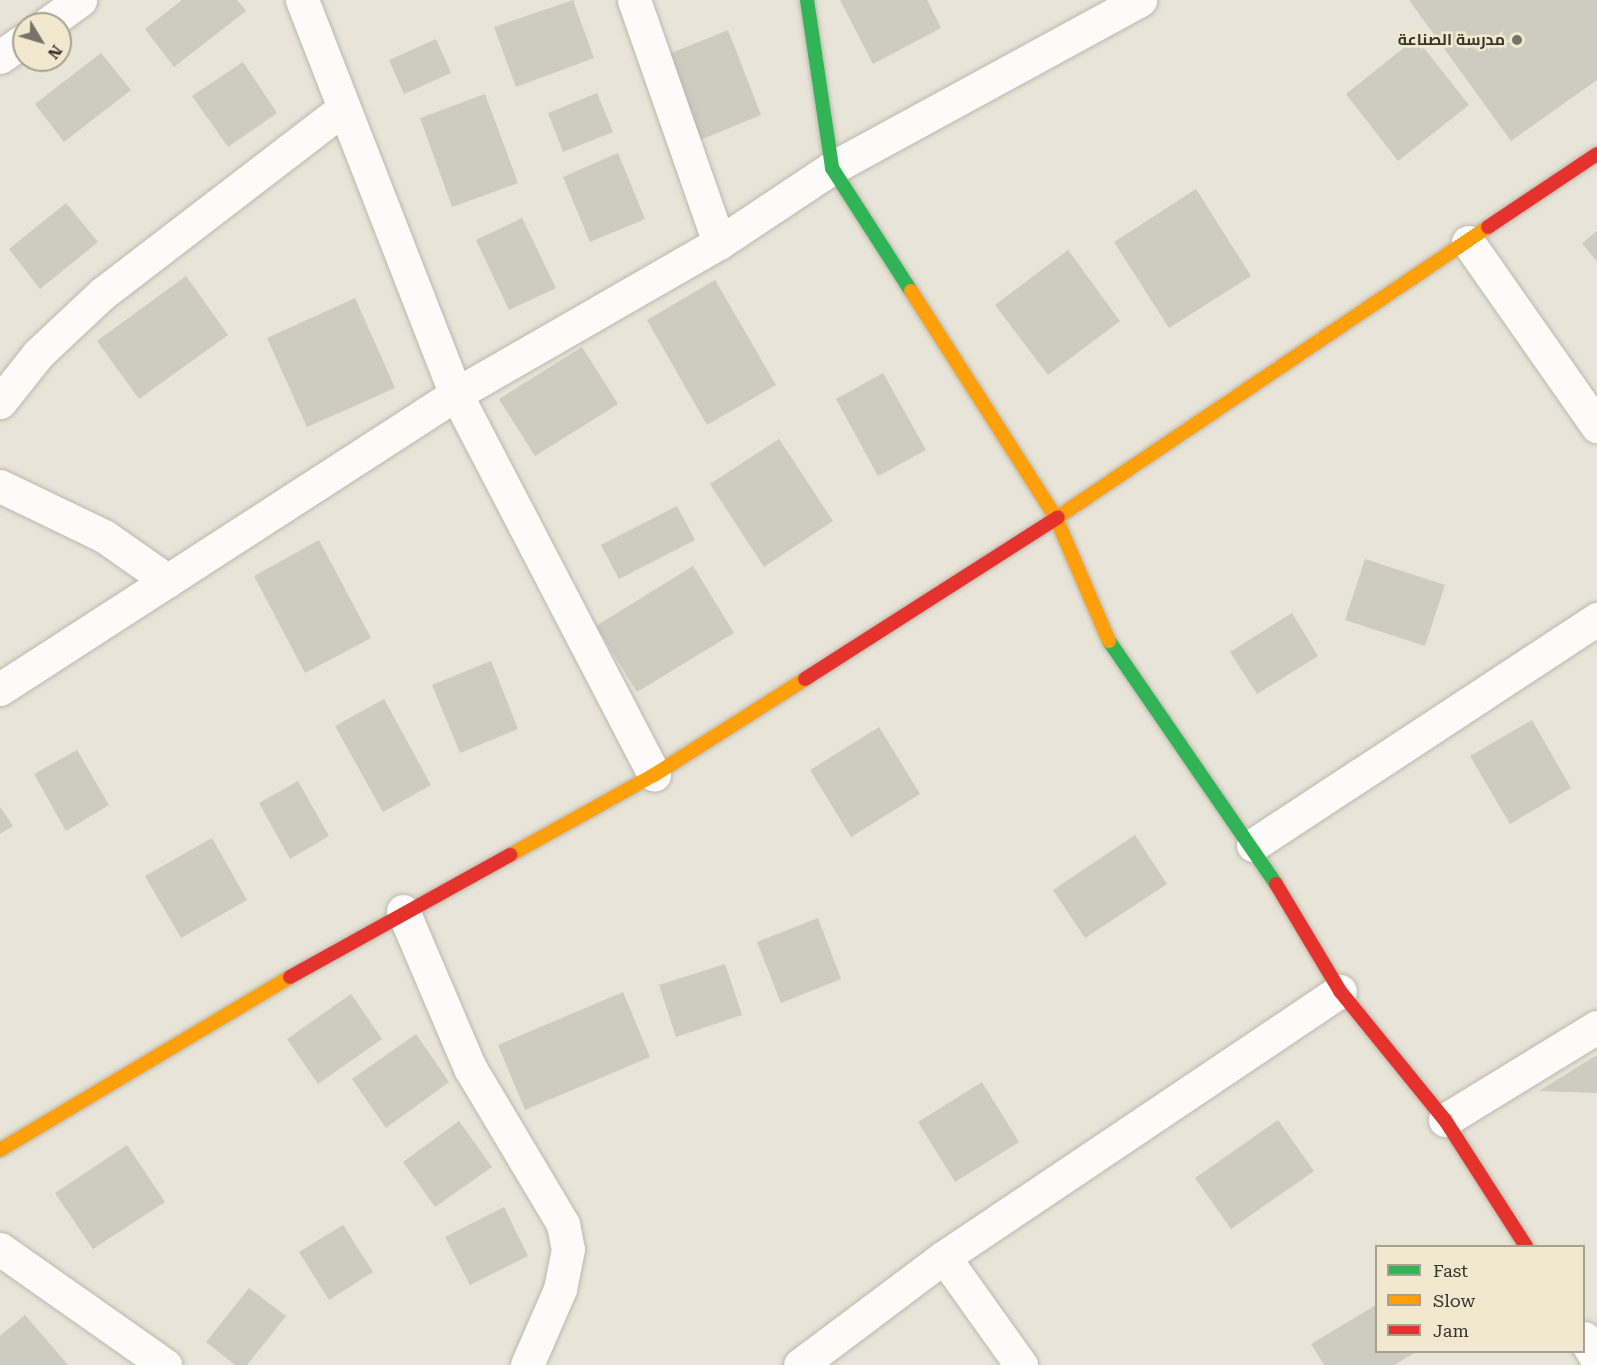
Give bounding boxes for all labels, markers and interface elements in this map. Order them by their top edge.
north arrow [12,12,72,72]
place label: مدرسة الصناعة [1398,30,1505,50]
marker: مدرسة الصناعة [1510,33,1524,47]
text: N [44,41,66,63]
legend [1375,1245,1585,1353]
text: Fast [1433,1260,1468,1281]
text: Slow [1433,1290,1475,1311]
text: Jam [1433,1320,1469,1341]

